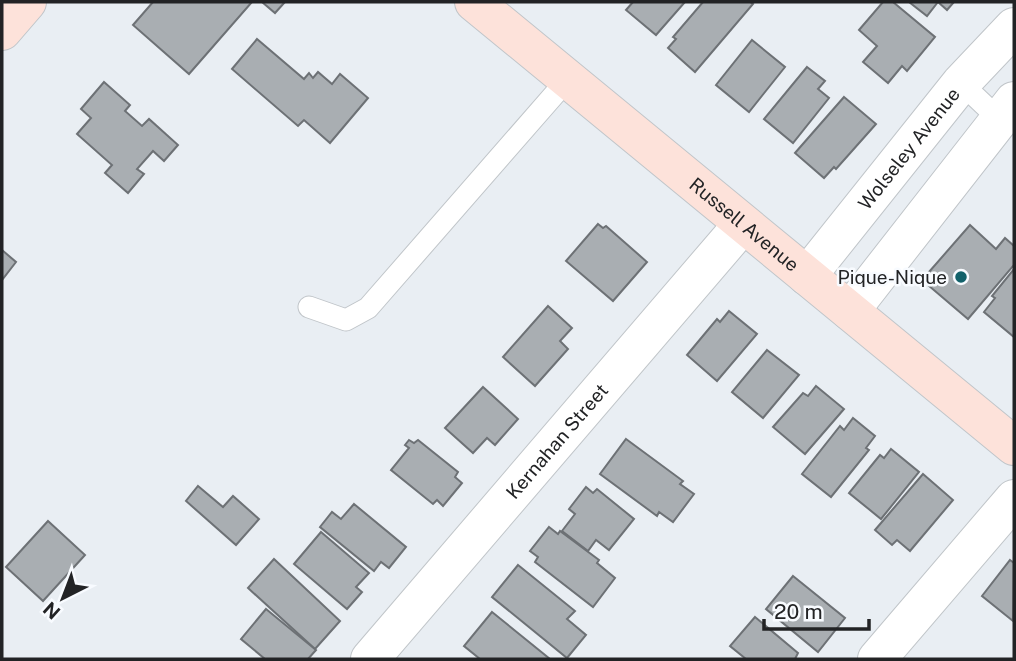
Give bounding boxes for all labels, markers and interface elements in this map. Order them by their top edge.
street label: Wolseley Avenue [853,83,964,214]
street label: Russell Avenue [685,173,803,276]
place label: Pique-Nique [838,266,947,288]
marker: Pique-Nique [953,269,969,285]
street label: Kernahan Street [501,379,612,503]
north arrow [28,563,98,633]
scale bar [764,588,869,632]
text: N [39,597,65,624]
text: 20 m [774,599,823,624]

